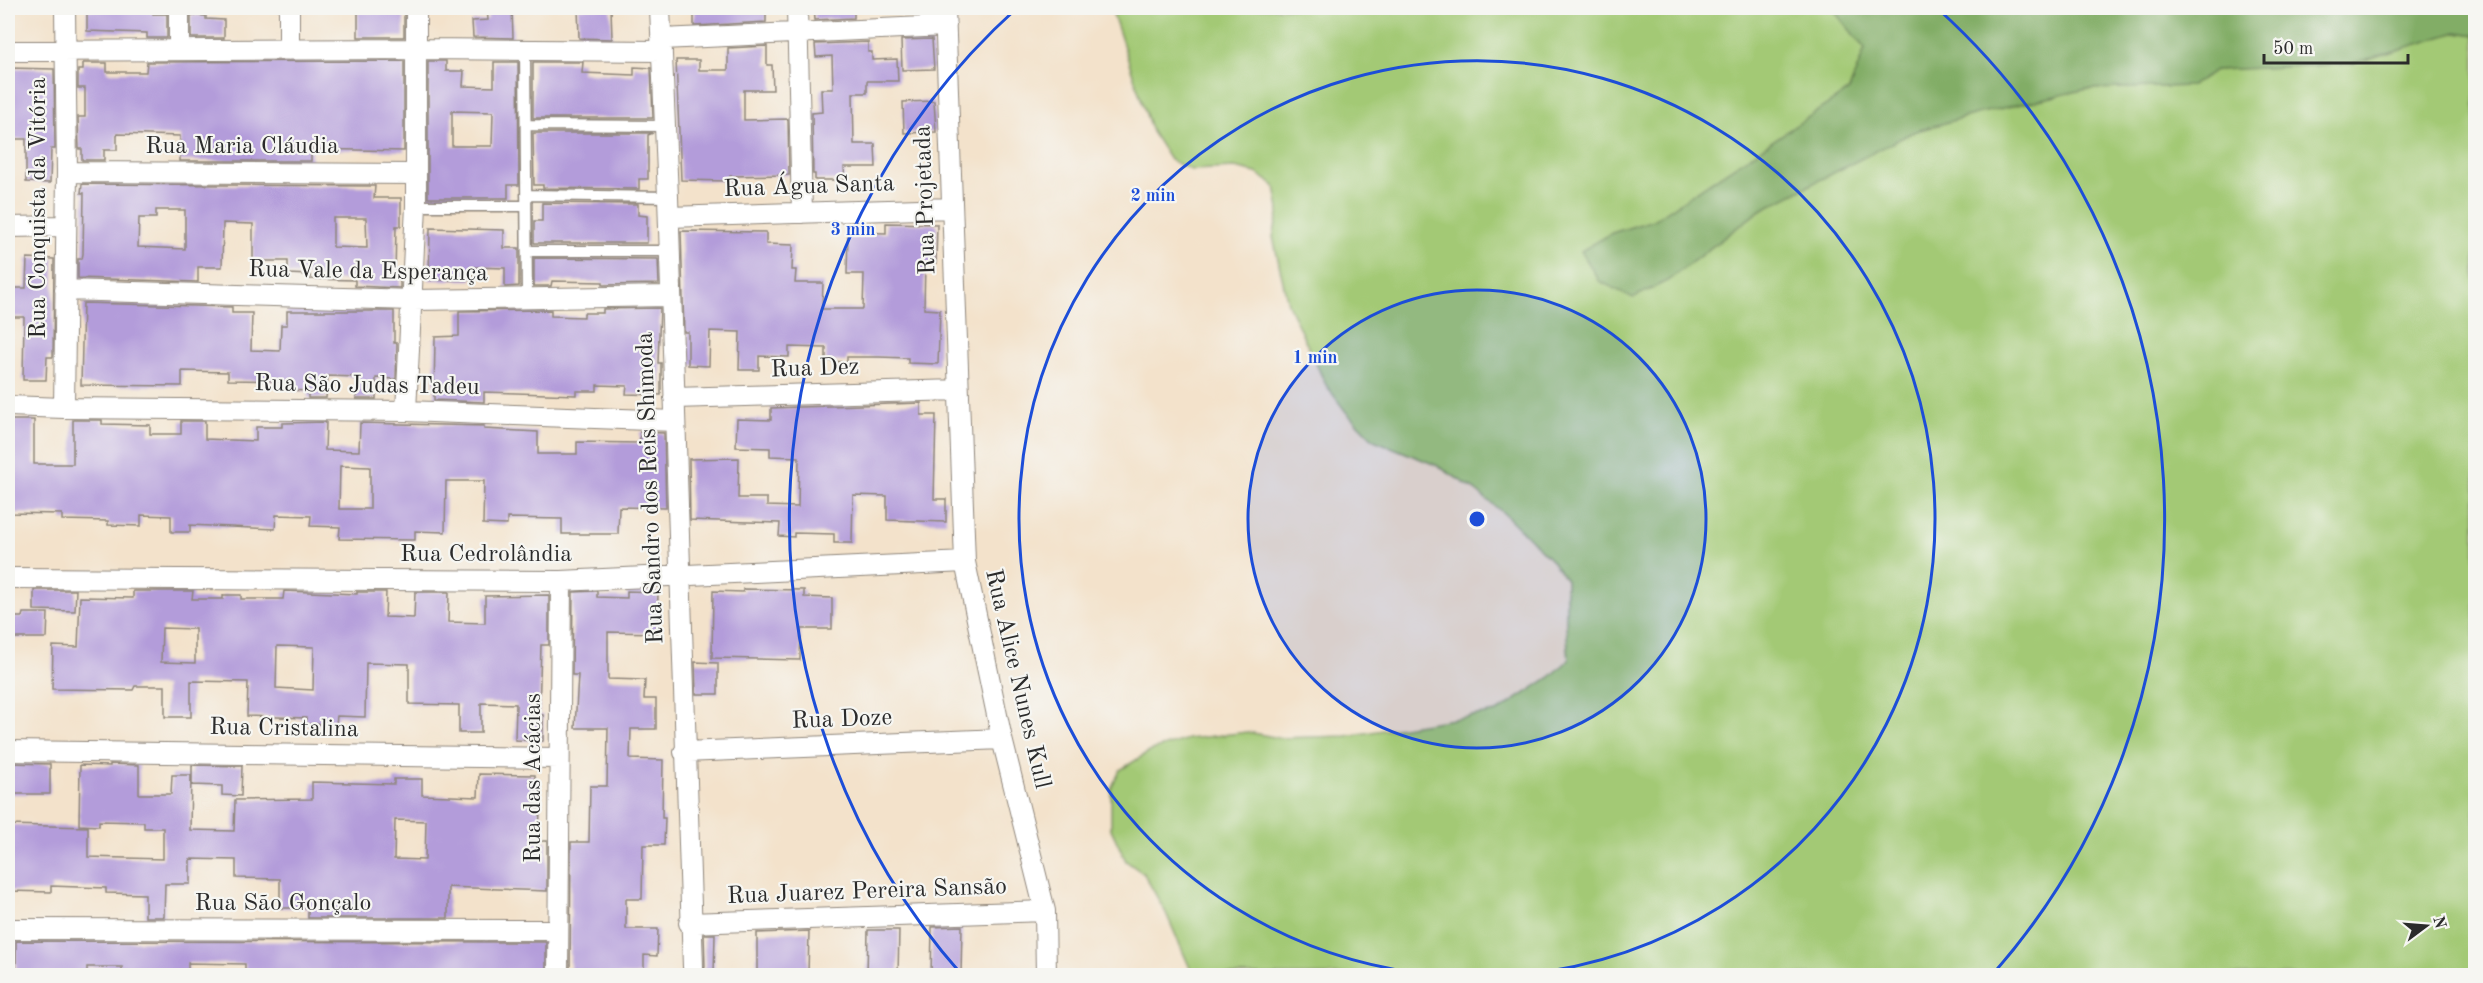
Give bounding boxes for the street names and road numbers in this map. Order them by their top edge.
street label: Rua Conquista da Vitória [27,77,51,339]
street label: Rua Projetada [911,124,941,275]
street label: Rua Maria Cláudia [145,135,339,159]
street label: Rua Água Santa [723,168,895,202]
street label: Rua Vale da Esperança [248,258,488,286]
street label: Rua Sandro dos Reis Shimoda [634,331,668,645]
street label: Rua Dez [770,355,860,383]
street label: Rua São Judas Tadeu [254,372,480,400]
street label: Rua Cedrolândia [400,543,572,567]
street label: Rua Alice Nunes Kull [980,567,1054,791]
street label: Rua das Acácias [522,693,546,863]
street label: Rua Doze [791,706,893,734]
street label: Rua Cristalina [209,716,359,742]
street label: Rua Juarez Pereira Sansão [727,875,1007,909]
street label: Rua São Gonçalo [195,892,371,916]

